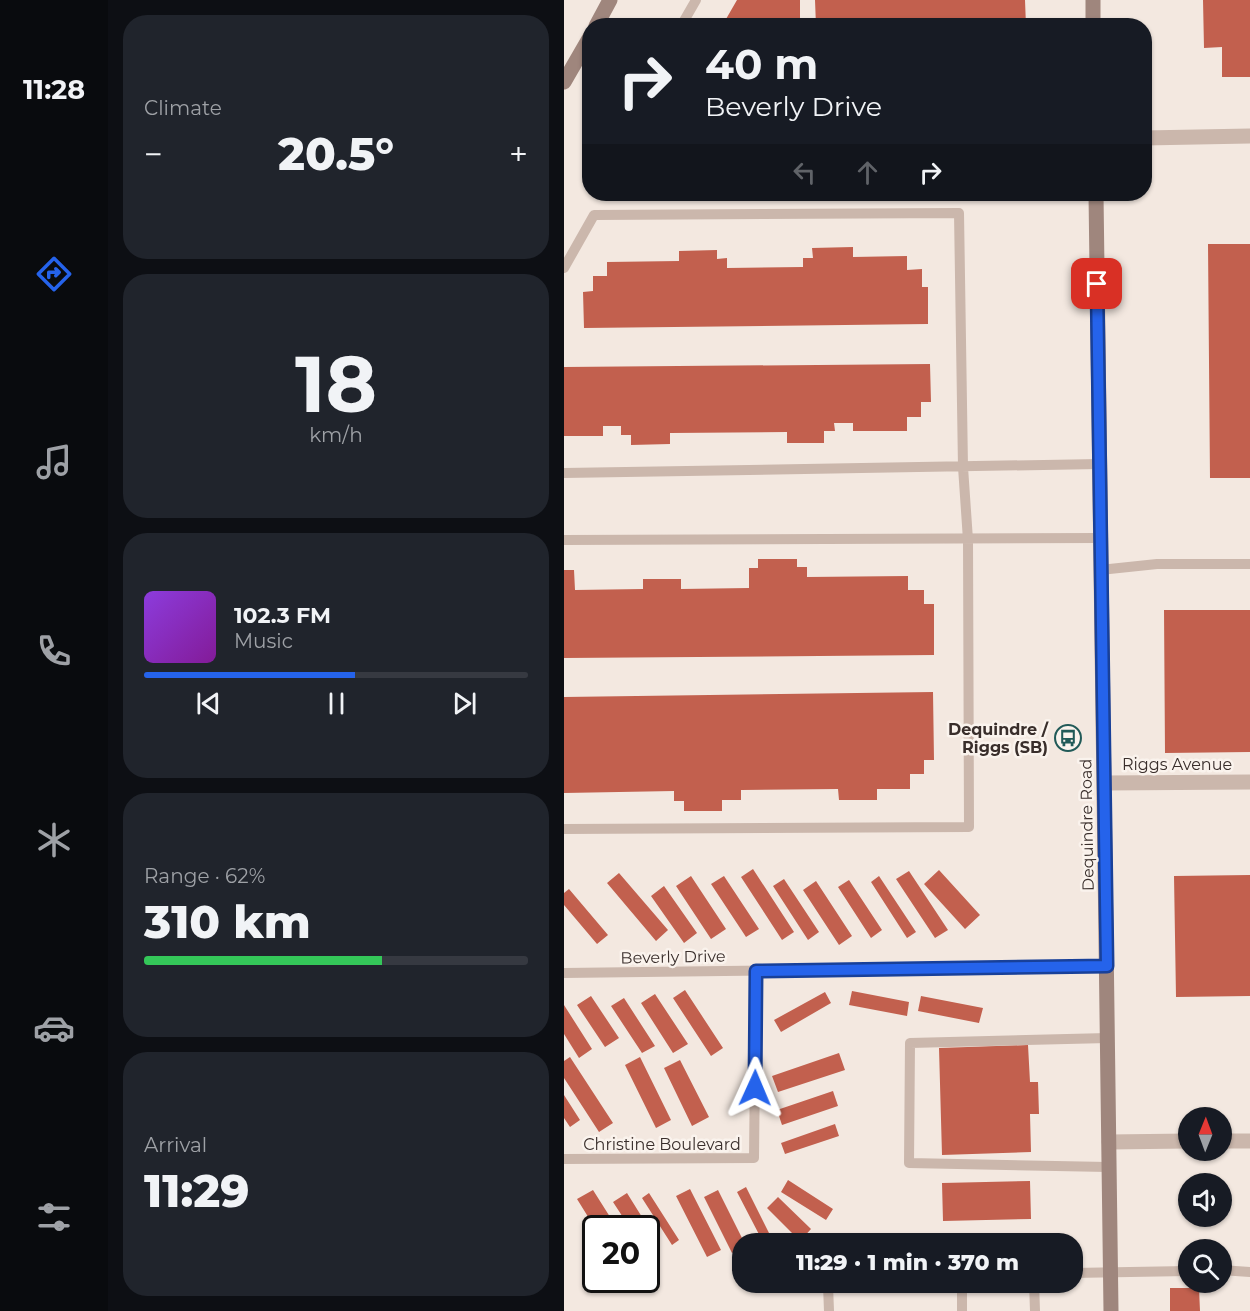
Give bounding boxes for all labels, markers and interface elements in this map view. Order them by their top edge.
text: 40 m [705,38,818,90]
icon: right [606,42,684,120]
text: 11:28 [23,73,85,106]
text: Beverly Drive [705,90,882,123]
text: Climate [144,96,222,120]
text: 20.5° [278,126,394,181]
text: − [144,134,163,174]
text: + [509,134,528,174]
icon: left [788,156,821,189]
icon: ahead [851,156,884,189]
icon: right [914,156,947,189]
icon: directions [33,253,75,295]
pin [1071,258,1122,309]
icon: arrive [1080,267,1113,300]
text: 18 [295,336,377,432]
text: km/h [309,423,363,447]
icon: music [33,441,75,483]
text: 102.3 FM [234,602,331,629]
text: Music [234,629,293,653]
icon: phone [33,630,75,672]
icon: previous [192,687,225,720]
icon: pause [320,687,353,720]
icon: next [448,687,481,720]
place label: Dequindre / Riggs (SB) [948,720,1049,757]
bus stop icon: Dequindre / Riggs (SB) [1053,723,1083,753]
street label: Riggs Avenue [1122,755,1232,774]
street label: Dequindre Road [1076,759,1098,891]
icon: climate [33,819,75,861]
text: Range · 62% [144,864,265,888]
text: 310 km [144,894,311,949]
street label: Beverly Drive [620,947,726,967]
icon: car [33,1007,75,1049]
position arrow [723,1056,787,1120]
north arrow [1178,1107,1232,1161]
map controls [1178,1107,1232,1293]
text: Arrival [144,1133,207,1157]
street label: Christine Boulevard [583,1135,741,1154]
text: 11:29 [144,1163,249,1218]
button: sound [1178,1173,1232,1227]
icon: filters [33,1196,75,1238]
speed limit sign: 20 [582,1215,660,1293]
button: search [1178,1239,1232,1293]
text: 11:29 · 1 min · 370 m [796,1249,1019,1276]

